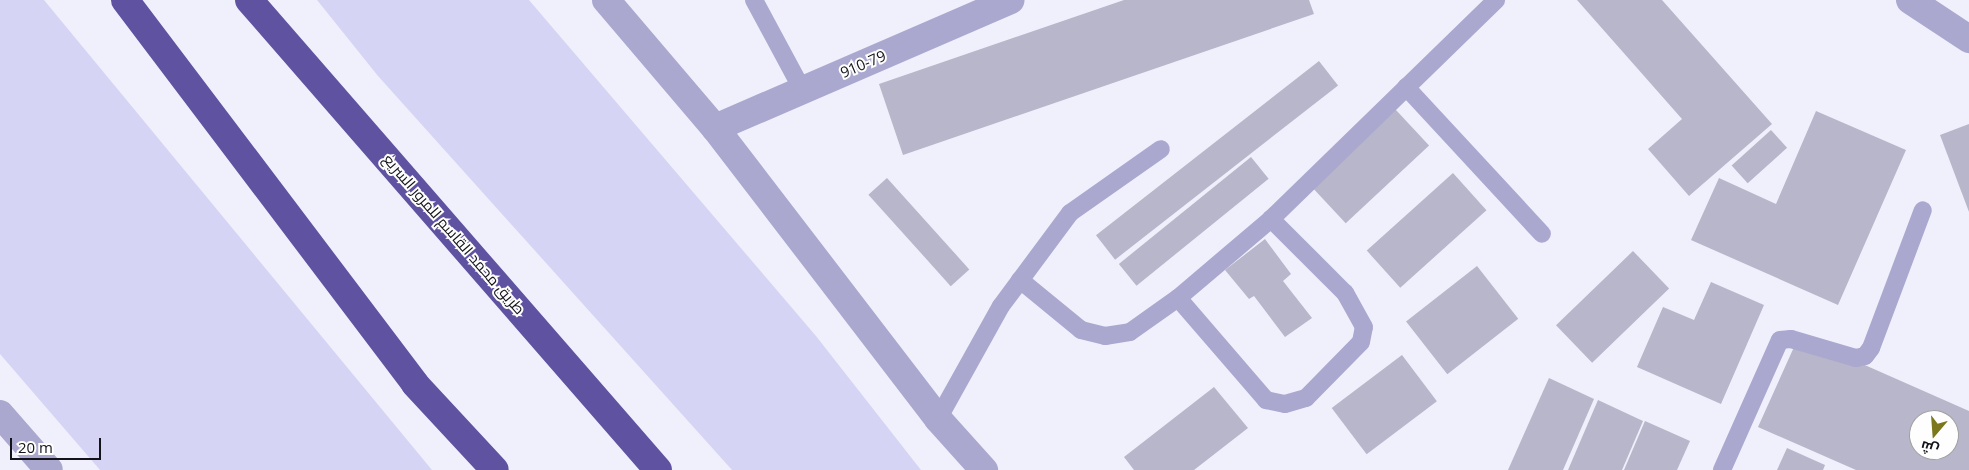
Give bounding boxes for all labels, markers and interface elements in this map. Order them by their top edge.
street label: 910-79 [838,46,888,82]
street label: طريق محمد القاسم للمرور السريع [379,150,529,318]
north arrow [1909,410,1959,460]
scale bar [12,428,104,460]
text: 20 m [18,437,53,457]
text: ش [1918,437,1941,461]

